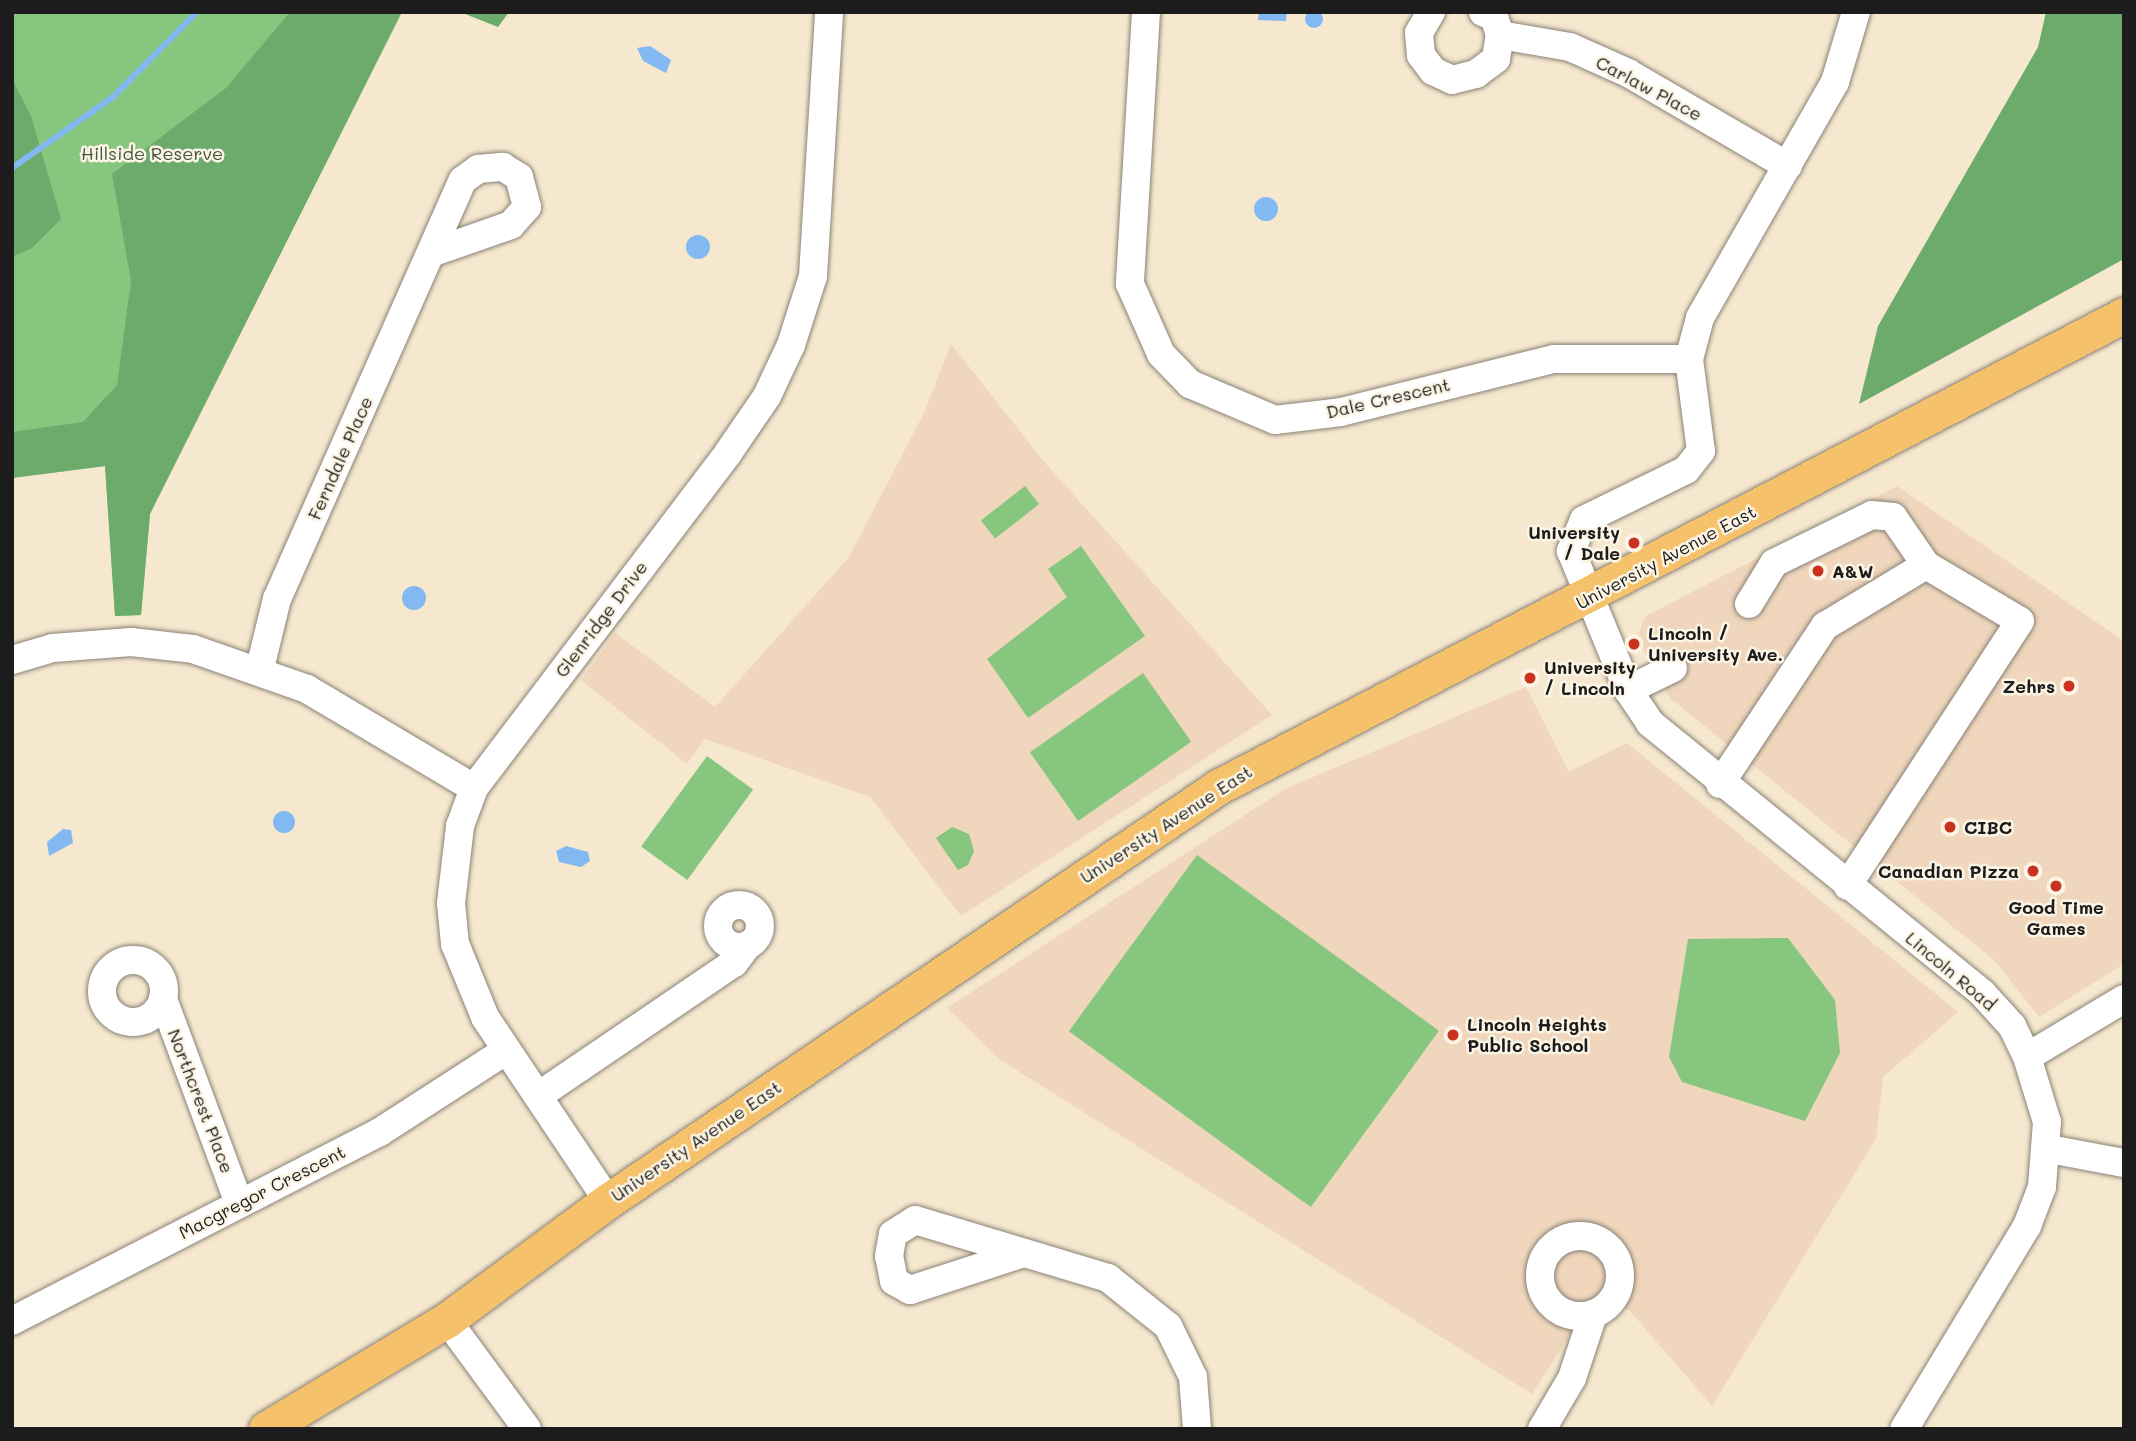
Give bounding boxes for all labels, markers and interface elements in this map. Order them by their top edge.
street label: Carlaw Place [1592,51,1706,125]
park label: Hillside Reserve [81,142,223,164]
street label: Dale Crescent [1324,373,1452,423]
street label: Ferndale Place [303,393,377,523]
street label: University Avenue East [1572,500,1760,614]
place label: University / Dale [1528,522,1620,564]
marker: University / Dale [1626,535,1642,551]
street label: Glenridge Drive [550,557,652,681]
place label: A&W [1832,560,1873,582]
marker: A&W [1810,563,1826,579]
place label: Lincoln / University Ave. [1648,623,1783,666]
marker: Lincoln / University Ave. [1626,636,1642,652]
place label: University / Lincoln [1544,657,1636,700]
marker: University / Lincoln [1522,670,1538,686]
place label: Zehrs [2003,675,2055,697]
marker: Zehrs [2061,678,2077,694]
street label: University Avenue East [1076,760,1256,888]
place label: CIBC [1964,816,2012,838]
marker: CIBC [1942,819,1958,835]
place label: Canadian Pizza [1878,860,2019,882]
marker: Canadian Pizza [2025,863,2041,879]
marker: Good Time Games [2048,878,2064,894]
place label: Good Time Games [2008,897,2104,940]
street label: Lincoln Road [1901,927,2001,1015]
place label: Lincoln Heights Public School [1467,1014,1607,1056]
street label: Northcrest Place [164,1026,238,1176]
marker: Lincoln Heights Public School [1445,1027,1461,1043]
street label: University Avenue East [607,1076,785,1206]
street label: Macgregor Crescent [175,1141,349,1243]

